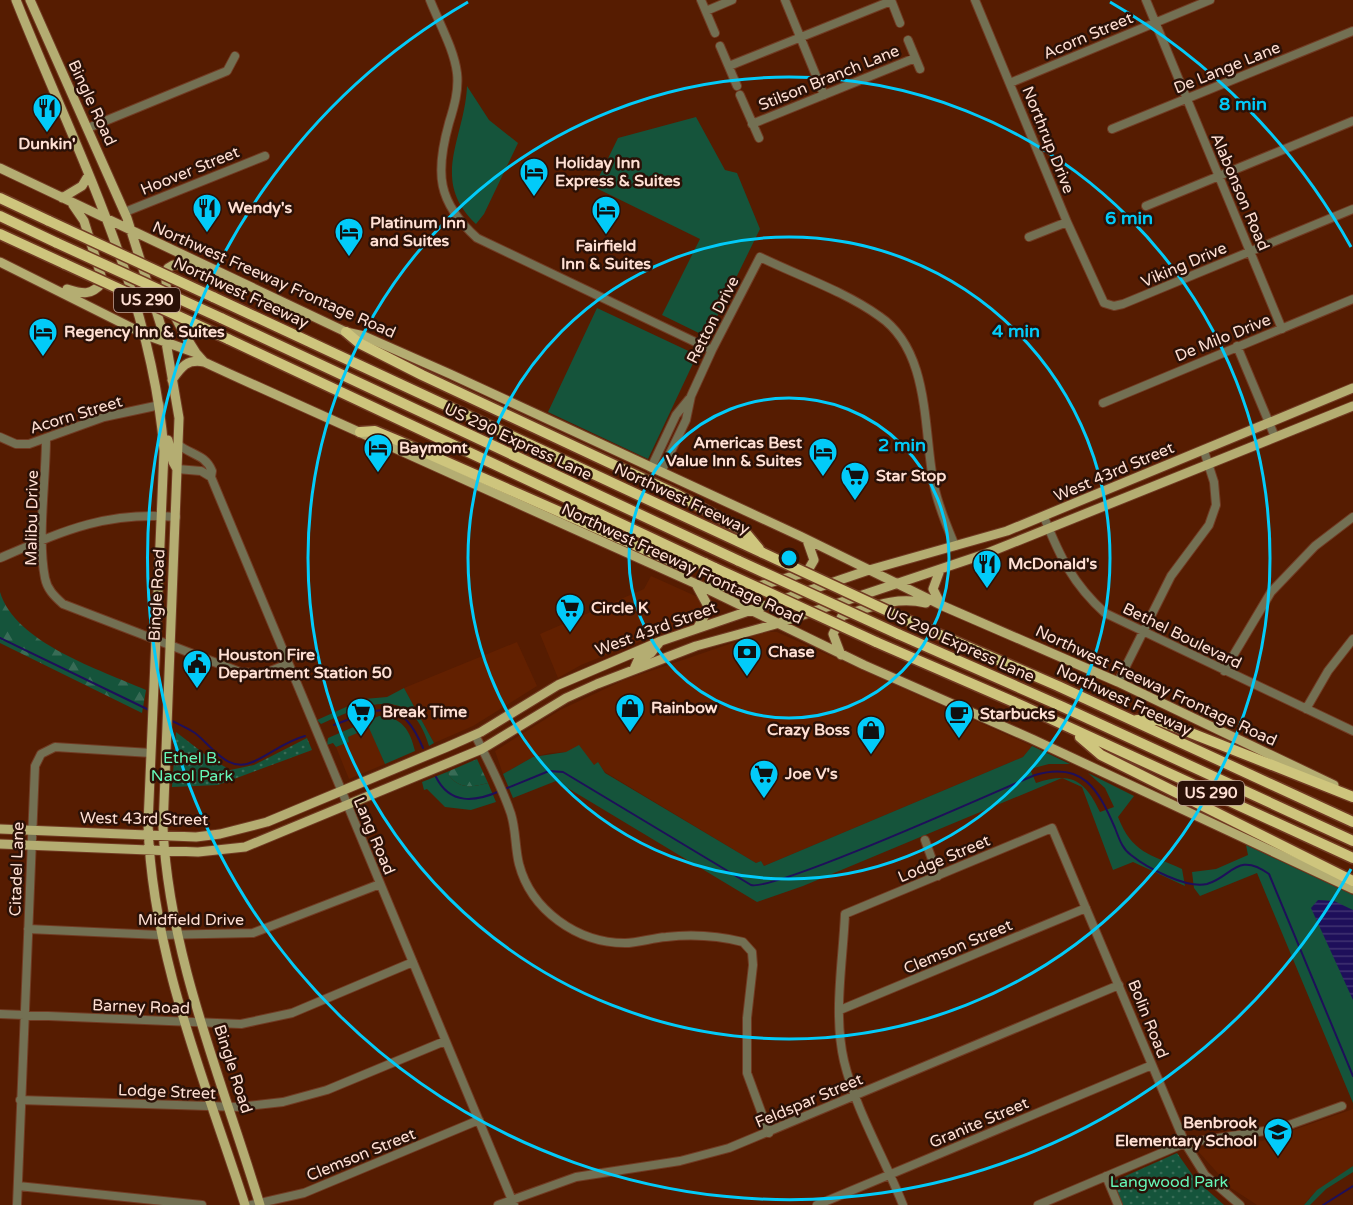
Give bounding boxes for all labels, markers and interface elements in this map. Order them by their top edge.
street label: Acorn Street [1040,8,1136,64]
street label: De Lange Lane [1171,38,1283,98]
street label: Stilson Branch Lane [756,41,902,115]
street label: Bingle Road [63,57,121,149]
street label: Northrup Drive [1017,83,1079,197]
restaurant icon: Dunkin' [31,92,63,134]
text: 8 min [1219,93,1267,115]
street label: Alabonson Road [1206,130,1274,254]
place label: Dunkin' [18,134,76,154]
street label: Hoover Street [138,142,242,200]
place label: Holiday Inn Express & Suites [555,153,681,191]
hotel icon: Holiday Inn Express & Suites [518,156,550,198]
restaurant icon: Wendy's [191,192,223,234]
hotel icon: Fairfield Inn & Suites [590,194,622,236]
place label: Wendy's [228,198,292,218]
text: 6 min [1105,207,1153,229]
place label: Platinum Inn and Suites [370,213,466,251]
hotel icon: Platinum Inn and Suites [333,216,365,258]
street label: Northwest Freeway Frontage Road [149,218,399,342]
place label: Fairfield Inn & Suites [561,236,651,274]
street label: Viking Drive [1138,238,1230,292]
street label: Northwest Freeway [170,253,312,333]
street label: Retton Drive [682,273,744,367]
road number: US 290 [114,288,180,312]
street label: De Milo Drive [1172,310,1274,366]
hotel icon: Regency Inn & Suites [27,316,59,358]
text: 4 min [992,320,1040,342]
place label: Regency Inn & Suites [64,322,225,342]
street label: Acorn Street [27,391,125,439]
street label: US 290 Express Lane [441,399,595,485]
hotel icon: Baymont [362,432,394,474]
place label: Americas Best Value Inn & Suites [666,433,803,471]
text: 2 min [878,434,926,456]
hotel icon: Americas Best Value Inn & Suites [807,436,839,478]
place label: Baymont [399,438,468,458]
street label: West 43rd Street [1051,438,1177,506]
street label: Northwest Freeway [611,459,753,539]
supermarket icon: Star Stop [839,460,871,502]
place label: Star Stop [876,466,946,486]
street label: Malibu Drive [21,470,43,566]
street label: Northwest Freeway Frontage Road [558,499,806,629]
street label: Bingle Road [145,548,169,642]
centre of rings [779,548,799,568]
restaurant icon: McDonald's [971,548,1003,590]
place label: McDonald's [1008,554,1098,574]
supermarket icon: Circle K [554,592,586,634]
place label: Circle K [591,598,649,618]
street label: West 43rd Street [592,598,720,660]
street label: Bethel Boulevard [1119,599,1245,673]
street label: US 290 Express Lane [882,603,1038,687]
street label: Northwest Freeway Frontage Road [1032,621,1280,751]
bank icon: Chase [731,636,763,678]
place label: Chase [768,642,815,662]
place label: Houston Fire Department Station 50 [218,645,392,683]
public building icon: Houston Fire Department Station 50 [181,648,213,690]
street label: Northwest Freeway [1053,660,1195,740]
shop icon: Rainbow [614,692,646,734]
supermarket icon: Break Time [345,696,377,738]
place label: Rainbow [651,698,718,718]
cafe icon: Starbucks [943,698,975,740]
place label: Break Time [382,702,467,722]
place label: Starbucks [980,704,1056,724]
shop icon: Crazy Boss [855,714,887,756]
place label: Crazy Boss [767,720,850,740]
park label: Ethel B. Nacol Park [151,748,233,786]
supermarket icon: Joe V's [748,758,780,800]
place label: Joe V's [784,764,838,784]
road number: US 290 [1178,781,1244,805]
street label: Lang Road [349,794,399,878]
street label: West 43rd Street [80,808,208,830]
street label: Citadel Lane [5,821,29,917]
street label: Lodge Street [895,831,993,887]
street label: Midfield Drive [138,910,244,930]
street label: Clemson Street [901,915,1015,979]
street label: Bolin Road [1123,977,1173,1061]
street label: Barney Road [92,995,190,1019]
street label: Bingle Road [209,1022,257,1116]
street label: Feldspar Street [752,1069,866,1133]
street label: Lodge Street [118,1080,216,1104]
street label: Granite Street [926,1093,1032,1153]
place label: Benbrook Elementary School [1115,1113,1257,1151]
school or university icon: Benbrook Elementary School [1262,1116,1294,1158]
street label: Clemson Street [304,1124,418,1186]
park label: Langwood Park [1110,1172,1229,1192]

